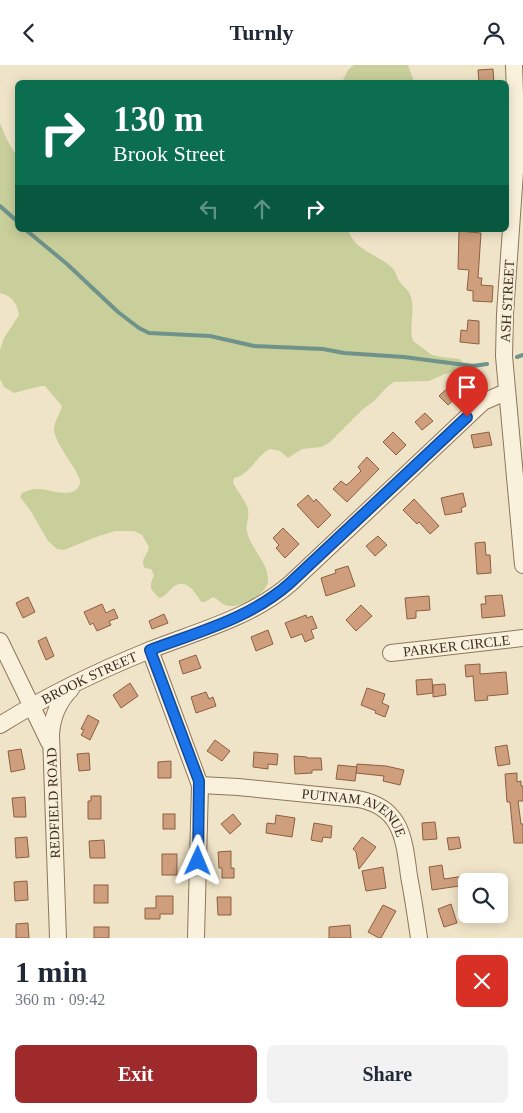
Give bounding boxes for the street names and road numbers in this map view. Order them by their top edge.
street label: ASH STREET [498,259,517,343]
street label: PARKER CIRCLE [402,633,511,660]
street label: BROOK STREET [39,649,140,707]
street label: REDFIELD ROAD [44,747,63,859]
street label: PUTNAM AVENUE [301,786,409,839]

